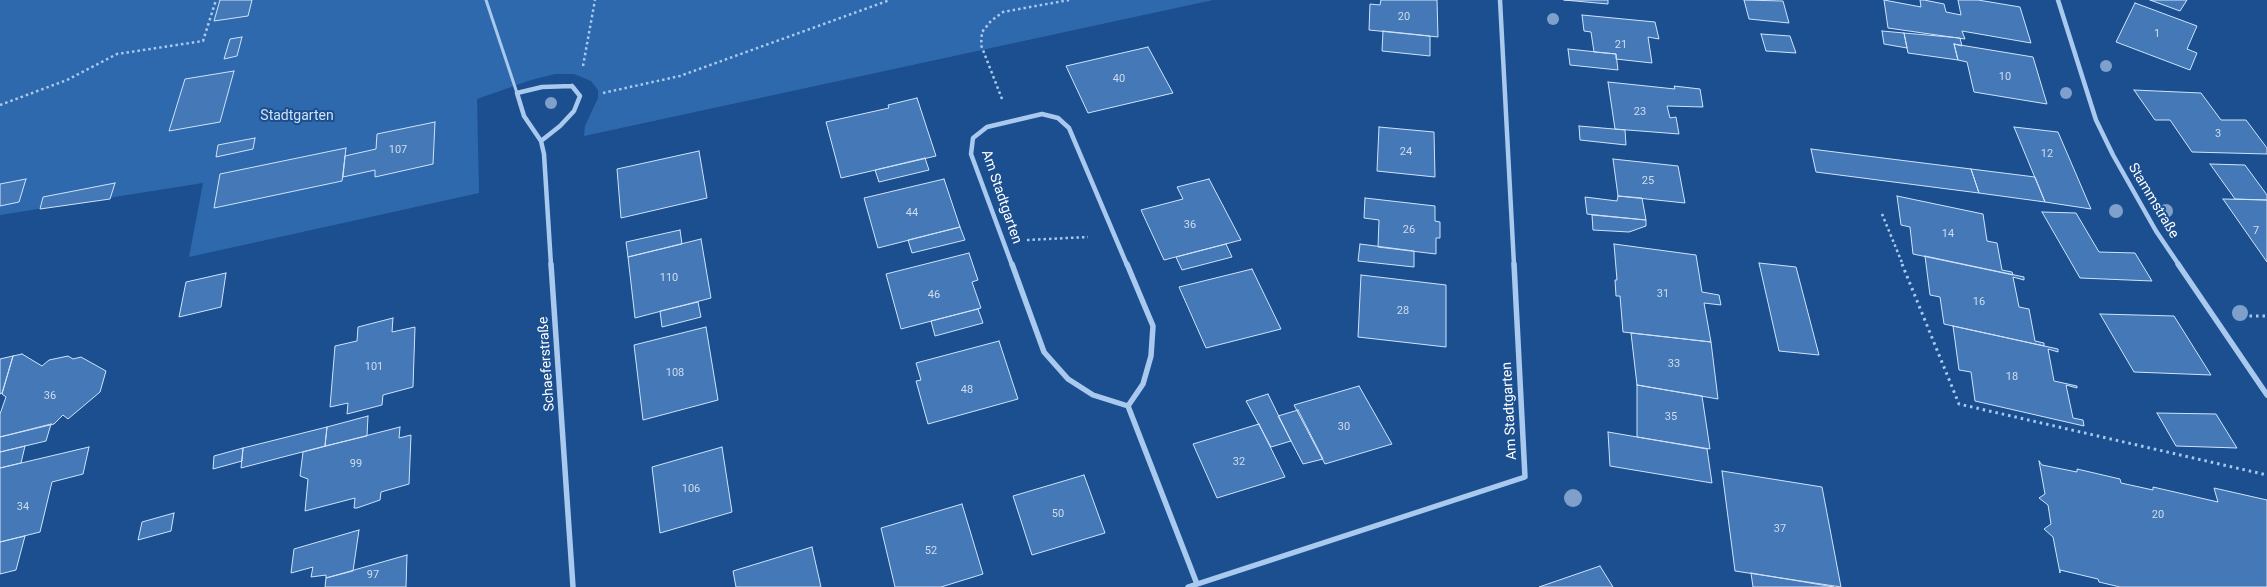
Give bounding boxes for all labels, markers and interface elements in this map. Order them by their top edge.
house number: 20 [1398,10,1410,24]
house number: 1 [2154,27,2160,41]
house number: 21 [1615,38,1627,52]
house number: 10 [1999,70,2011,84]
house number: 40 [1113,72,1125,86]
house number: 23 [1634,105,1646,119]
park label: Stadtgarten [260,108,334,124]
house number: 3 [2215,127,2221,141]
house number: 107 [389,143,407,157]
house number: 24 [1400,145,1412,159]
house number: 12 [2041,147,2053,161]
street label: Am Stadtgarten [977,148,1025,246]
street label: Stammstraße [2124,160,2182,242]
house number: 25 [1642,174,1654,188]
house number: 44 [906,206,918,220]
house number: 36 [1184,218,1196,232]
house number: 26 [1403,223,1415,237]
house number: 7 [2253,224,2259,238]
house number: 14 [1942,227,1954,241]
house number: 110 [660,271,678,285]
house number: 31 [1657,287,1669,301]
house number: 46 [928,288,940,302]
house number: 16 [1973,295,1985,309]
house number: 28 [1397,304,1409,318]
street label: Schaeferstraße [535,316,559,412]
house number: 33 [1668,357,1680,371]
house number: 101 [365,360,383,374]
street label: Am Stadtgarten [1499,362,1521,460]
house number: 108 [666,366,684,380]
house number: 18 [2006,370,2018,384]
house number: 48 [961,383,973,397]
house number: 36 [44,389,56,403]
house number: 35 [1665,410,1677,424]
house number: 30 [1338,420,1350,434]
house number: 32 [1233,455,1245,469]
house number: 99 [350,457,362,471]
house number: 106 [682,482,700,496]
house number: 34 [17,500,29,514]
house number: 50 [1052,507,1064,521]
house number: 20 [2152,508,2164,522]
house number: 37 [1774,522,1786,536]
house number: 52 [925,544,937,558]
house number: 97 [367,568,379,582]

